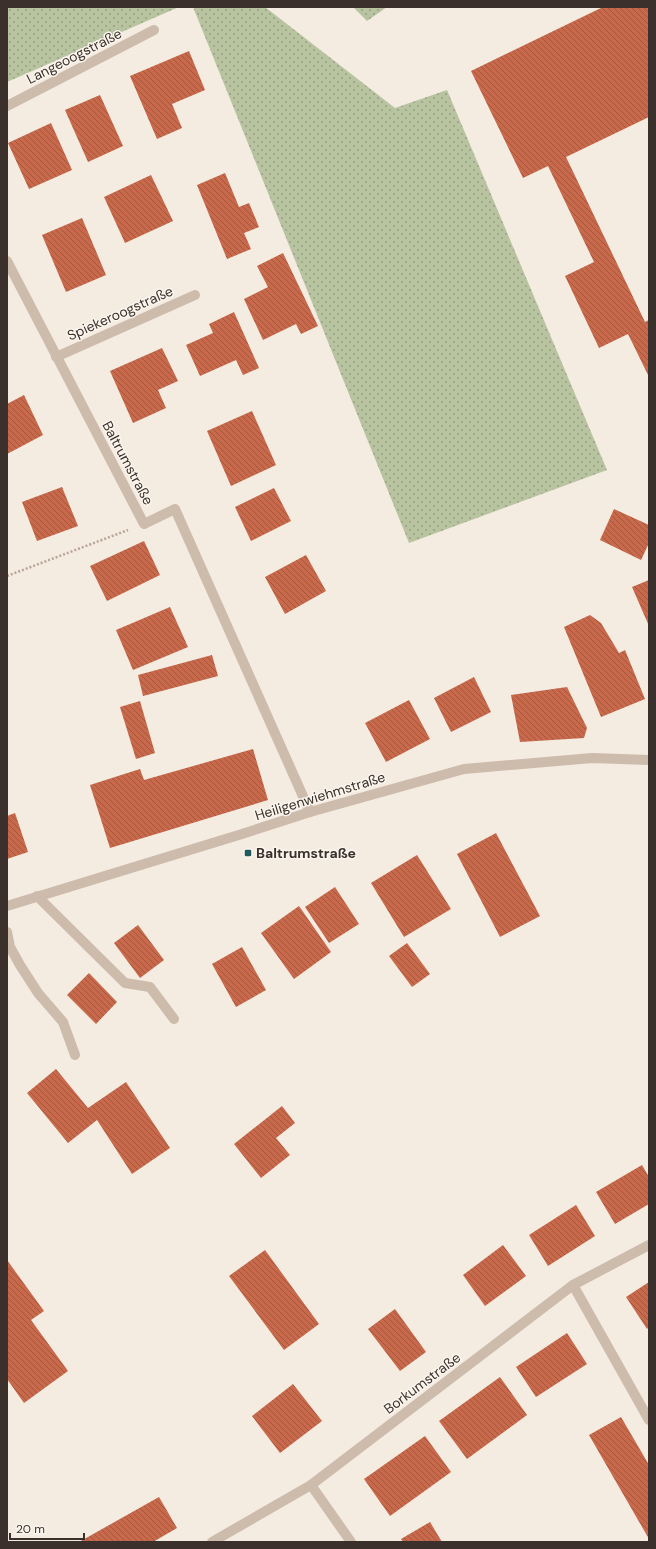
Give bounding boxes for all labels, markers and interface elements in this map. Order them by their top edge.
street label: Langeoogstraße [23,24,125,88]
street label: Spiekeroogstraße [64,282,176,344]
street label: Baltrumstraße [98,418,158,508]
street label: Heiligenwiehmstraße [253,768,387,824]
place label: Baltrumstraße [256,844,356,862]
marker: Baltrumstraße [243,848,253,858]
street label: Borkumstraße [380,1348,464,1418]
scale bar [10,1515,84,1541]
text: 20 m [16,1521,45,1537]

